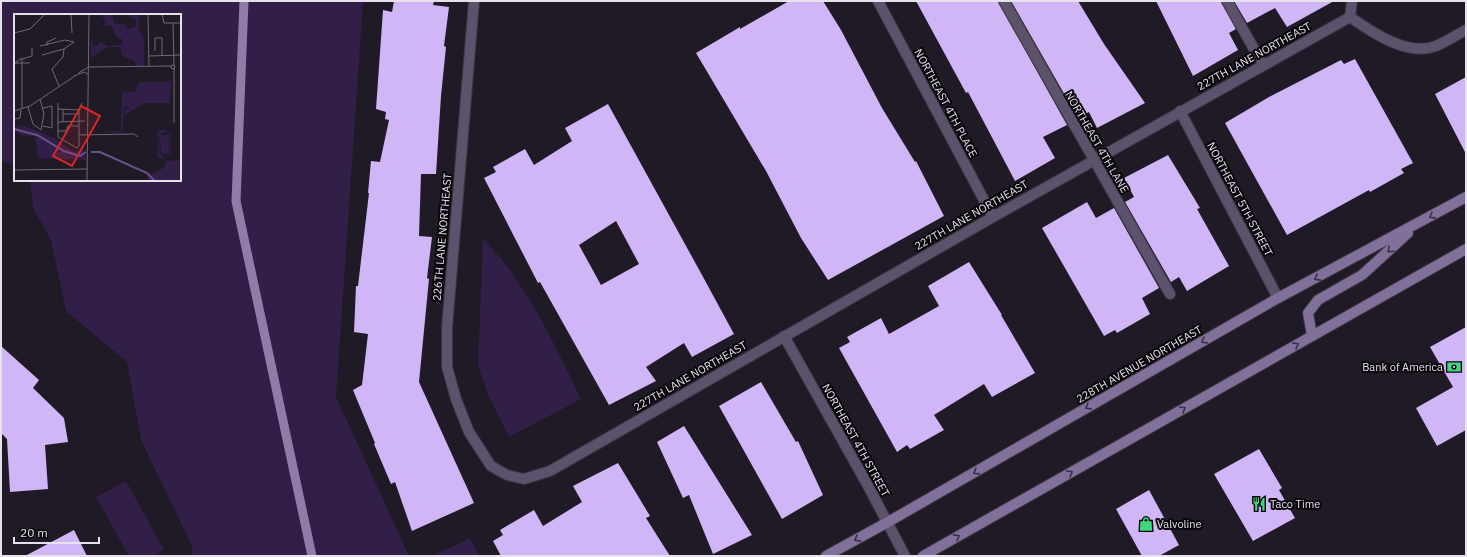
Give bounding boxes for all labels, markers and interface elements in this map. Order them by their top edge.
inset map [14,14,181,181]
street label: 227TH LANE NORTHEAST [1194,18,1314,93]
street label: NORTHEAST 4TH PLACE [911,46,981,160]
street label: NORTHEAST 4TH LANE [1062,89,1132,195]
street label: NORTHEAST 5TH STREET [1204,140,1276,259]
street label: 226TH LANE NORTHEAST [429,172,455,302]
street label: 227TH LANE NORTHEAST [912,176,1031,253]
one-way arrow [1429,211,1436,219]
one-way arrow [1387,246,1395,253]
one-way arrow [1314,273,1321,280]
street label: 228TH AVENUE NORTHEAST [1074,322,1205,406]
street label: 227TH LANE NORTHEAST [631,337,750,414]
one-way arrow [1201,337,1208,344]
one-way arrow [1292,342,1299,349]
bank icon: Bank of America [1446,359,1462,375]
place label: Bank of America [1362,360,1443,374]
street label: NORTHEAST 4TH STREET [819,381,893,500]
one-way arrow [1085,403,1093,410]
one-way arrow [1179,406,1186,413]
one-way arrow [973,467,980,474]
one-way arrow [1066,470,1073,477]
restaurant icon: Taco Time [1251,496,1267,512]
place label: Taco Time [1270,497,1320,511]
shop icon: Valvoline [1138,516,1154,532]
place label: Valvoline [1157,517,1202,531]
scale bar [14,519,99,545]
text: 20 m [20,525,48,540]
one-way arrow [854,534,861,542]
one-way arrow [953,534,960,541]

